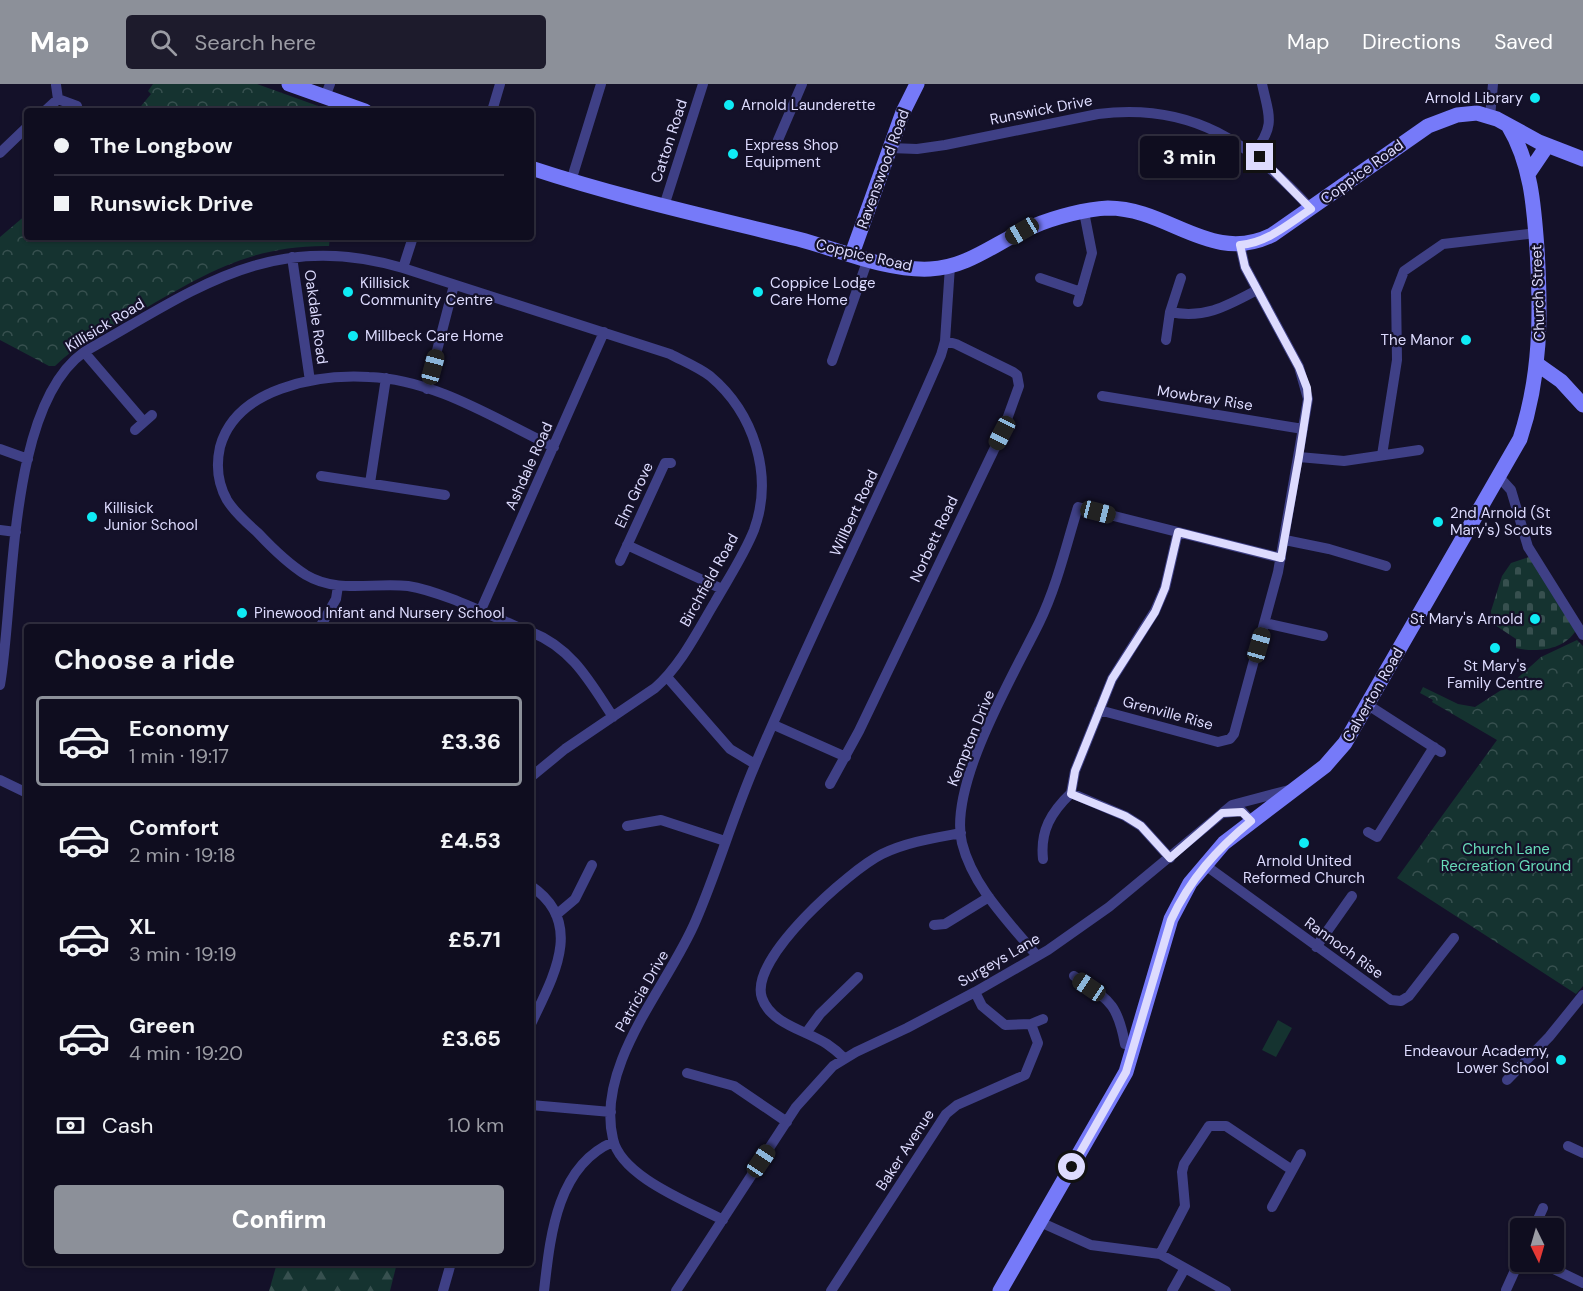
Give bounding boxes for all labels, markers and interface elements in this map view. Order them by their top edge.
search box [126,15,546,69]
text: Map [30,24,90,61]
icon: search [147,26,180,59]
text: Search here [195,28,316,57]
text: Map [1287,28,1329,56]
text: Directions [1362,28,1461,56]
text: Saved [1494,28,1553,56]
place label: Arnold Library [1425,88,1524,108]
street label: Runswick Drive [988,90,1094,130]
marker: Arnold Library [1528,91,1542,105]
place label: Arnold Launderette [741,95,876,115]
street label: Catton Road [646,97,692,185]
marker: Arnold Launderette [722,98,736,112]
street label: Ravenswood Road [852,106,914,232]
text: The Longbow [90,131,233,160]
place label: Express Shop Equipment [745,135,839,172]
street label: Coppice Road [1316,135,1408,209]
callout: 3 min [1140,136,1239,178]
route end [1246,143,1273,170]
text: 3 min [1163,144,1216,170]
marker: Express Shop Equipment [726,147,740,161]
text: Runswick Drive [90,189,253,218]
car [1002,214,1042,248]
street label: Coppice Road [814,234,914,276]
street label: Church Street [1526,244,1550,342]
street label: Oakdale Road [299,269,333,365]
place label: Killisick Community Centre [360,273,493,310]
place label: Coppice Lodge Care Home [770,273,876,310]
marker: Killisick Community Centre [341,285,355,299]
marker: Coppice Lodge Care Home [751,285,765,299]
street label: Killisick Road [62,294,148,356]
place label: Millbeck Care Home [365,326,504,346]
marker: Millbeck Care Home [346,329,360,343]
place label: The Manor [1381,330,1454,350]
marker: The Manor [1459,333,1473,347]
car [420,347,446,387]
street label: Mowbray Rise [1156,381,1254,415]
car [986,413,1018,453]
street label: Ashdale Road [501,419,557,513]
street label: Elm Grove [610,459,658,531]
street label: Willbert Road [825,467,883,559]
street label: Norbett Road [905,493,963,585]
place label: Killisick Junior School [104,498,198,535]
car [1078,499,1118,525]
place label: 2nd Arnold (St Mary's) Scouts [1450,503,1552,540]
marker: Killisick Junior School [85,510,99,524]
marker: 2nd Arnold (St Mary's) Scouts [1431,515,1445,529]
street label: Birchfield Road [675,530,743,630]
place label: Pinewood Infant and Nursery School [254,603,505,623]
marker: Pinewood Infant and Nursery School [235,606,249,620]
place label: St Mary's Arnold [1410,609,1523,629]
marker: St Mary's Arnold [1528,612,1542,626]
car [1245,625,1273,665]
marker: St Mary's Family Centre [1488,641,1502,655]
text: Choose a ride [54,642,235,677]
street label: Calverton Road [1338,644,1408,746]
place label: St Mary's Family Centre [1447,656,1543,693]
street label: Kempton Drive [943,687,999,789]
street label: Grenville Rise [1121,691,1215,735]
icon: car [57,714,111,768]
text: Economy [129,714,229,743]
text: £3.36 [441,727,501,756]
text: 1 min · 19:17 [129,743,229,769]
icon: car [57,813,111,867]
text: Comfort [129,813,219,842]
text: £4.53 [440,826,501,855]
marker: Arnold United Reformed Church [1297,836,1311,850]
park label: Church Lane Recreation Ground [1441,839,1571,876]
text: 2 min · 19:18 [129,842,236,868]
place label: Arnold United Reformed Church [1243,851,1365,888]
icon: car [57,912,111,966]
text: XL [129,912,156,941]
street label: Rannoch Rise [1301,913,1387,983]
text: £5.71 [448,925,501,954]
street label: Surgeys Lane [954,928,1044,992]
text: 3 min · 19:19 [129,941,236,967]
street label: Patricia Drive [611,947,673,1035]
car [1069,969,1109,1005]
icon: car [57,1011,111,1065]
text: Green [129,1011,195,1040]
text: £3.65 [442,1024,501,1053]
text: 4 min · 19:20 [129,1040,243,1066]
place label: Endeavour Academy, Lower School [1404,1041,1549,1078]
marker: Endeavour Academy, Lower School [1554,1053,1568,1067]
street label: Baker Avenue [871,1105,939,1195]
icon: cash [54,1109,87,1142]
text: Cash [102,1111,153,1140]
text: 1.0 km [448,1112,504,1138]
car [743,1141,779,1181]
route start [1058,1153,1085,1180]
button: Confirm [54,1185,504,1254]
north arrow [1510,1218,1564,1272]
map controls [1510,1218,1564,1272]

